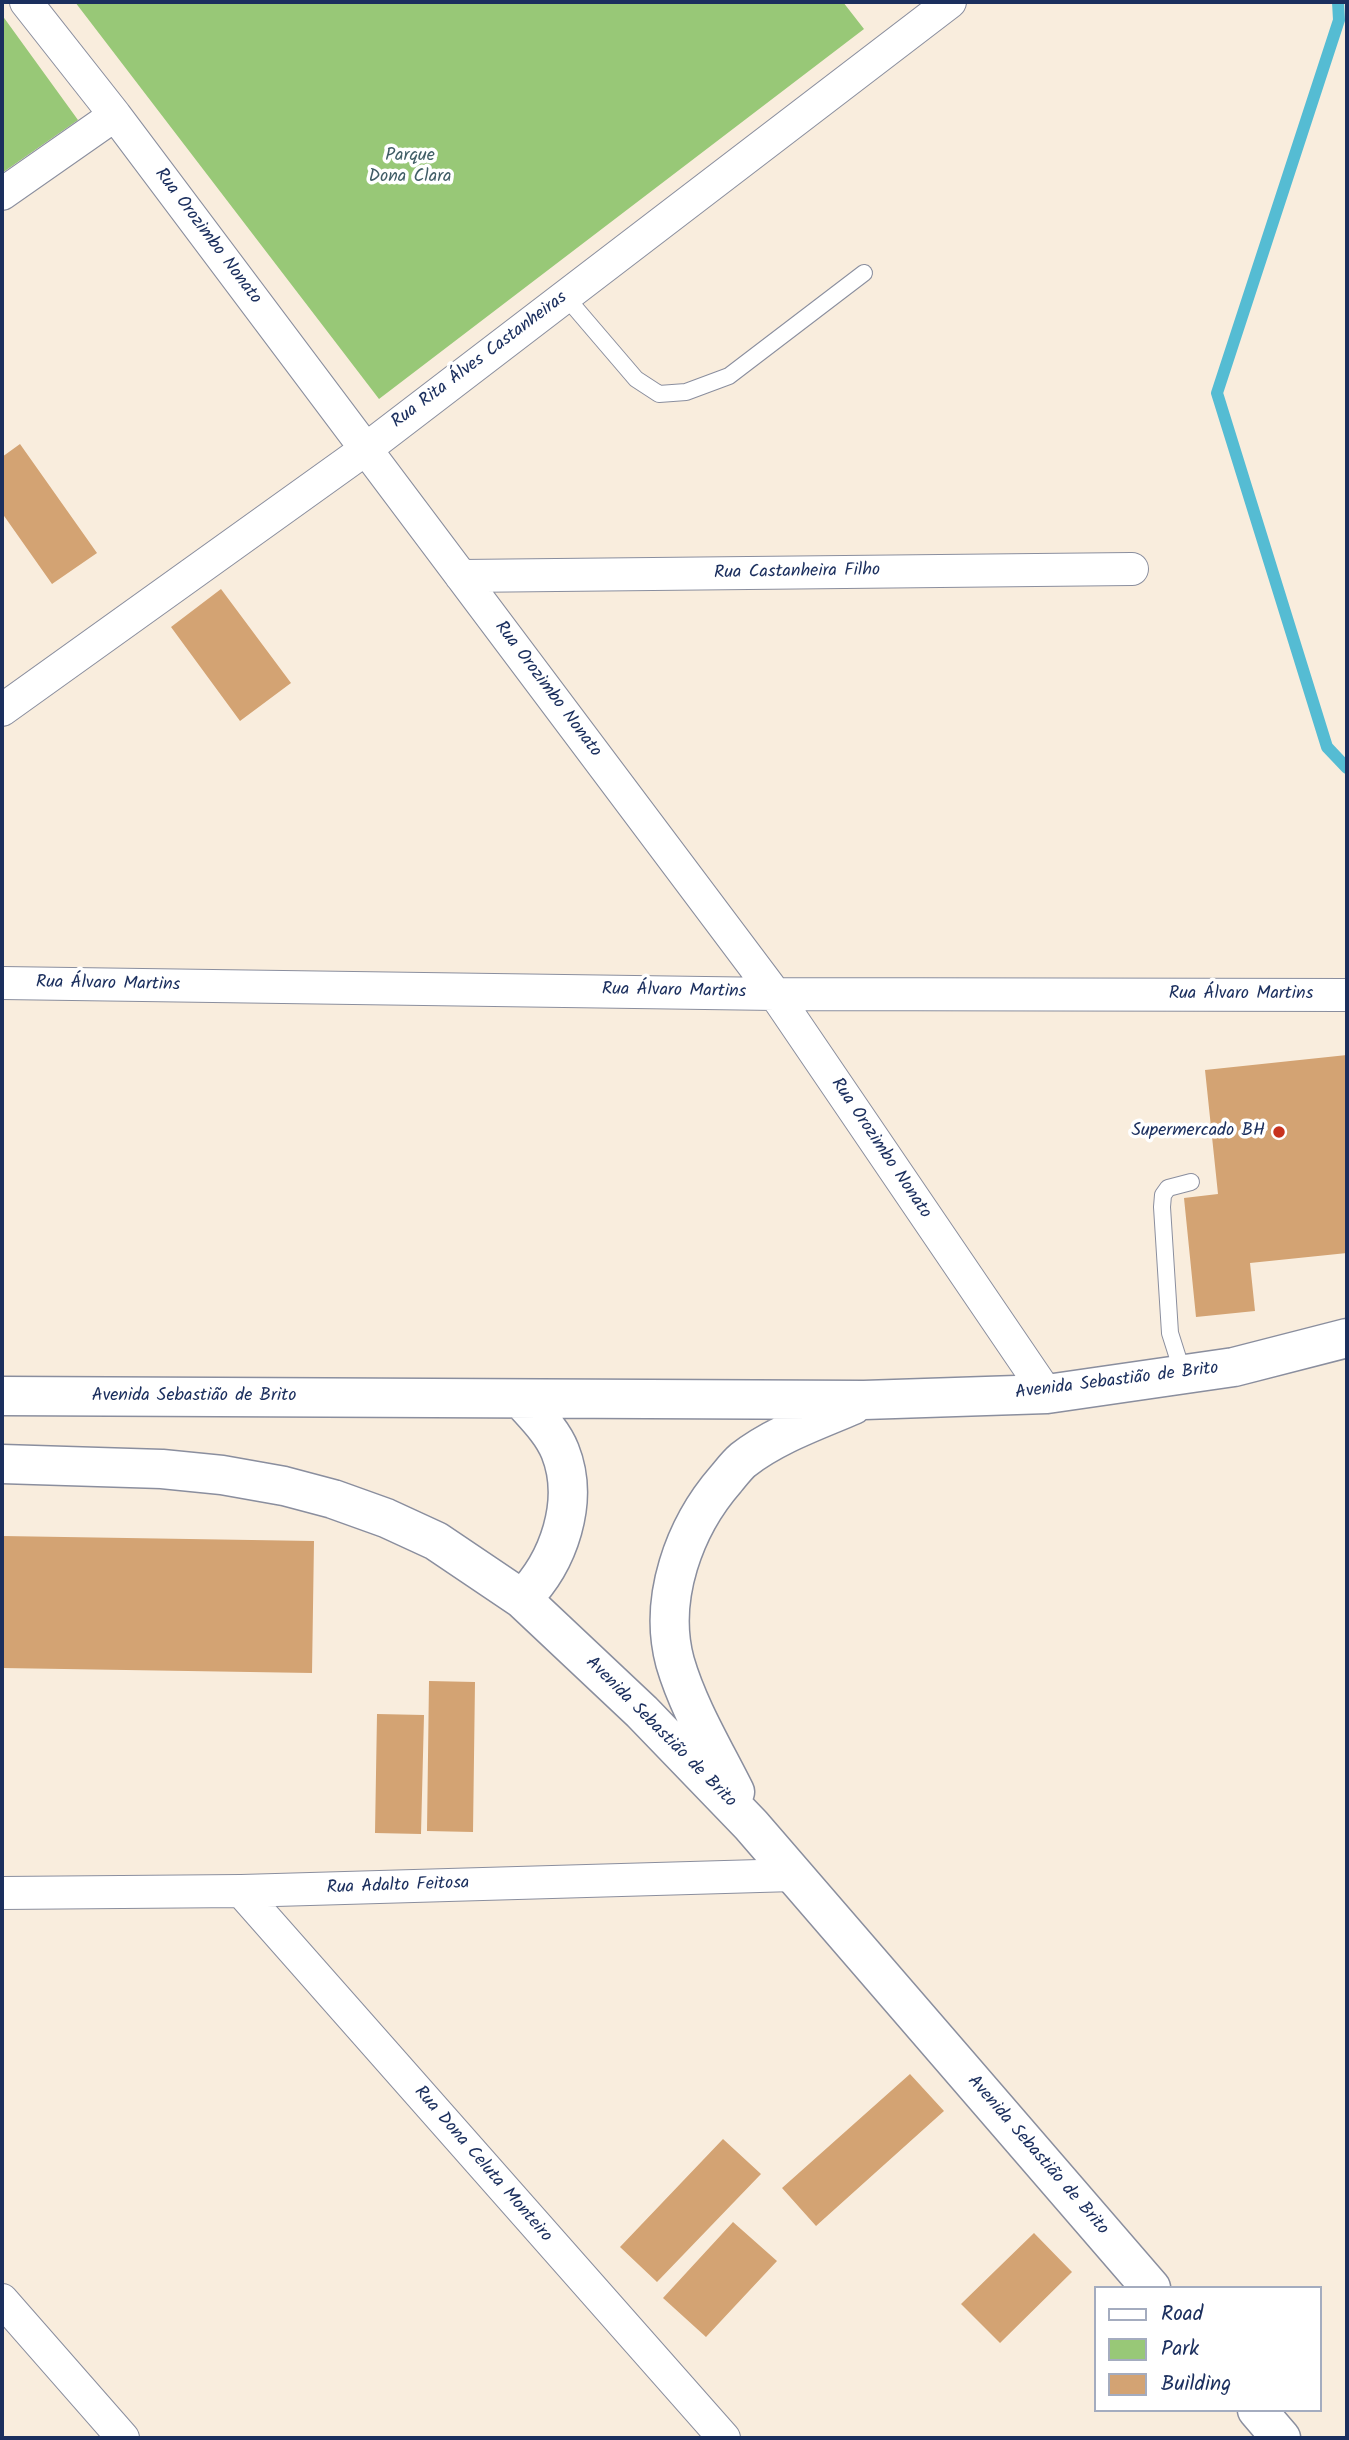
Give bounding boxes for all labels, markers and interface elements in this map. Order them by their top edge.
park label: Parque Dona Clara [368,146,452,188]
street label: Rua Orozimbo Nonato [149,165,265,309]
street label: Rua Rita Álves Castanheiras [388,288,572,434]
street label: Rua Castanheira Filho [714,561,880,585]
street label: Rua Orozimbo Nonato [489,618,605,762]
street label: Rua Álvaro Martins [35,973,181,997]
street label: Rua Álvaro Martins [601,980,747,1004]
street label: Rua Álvaro Martins [1169,984,1313,1006]
street label: Rua Orozimbo Nonato [825,1075,935,1223]
place label: Supermercado BH [1131,1121,1265,1143]
marker: Supermercado BH [1271,1124,1287,1140]
street label: Avenida Sebastião de Brito [1014,1359,1220,1405]
street label: Avenida Sebastião de Brito [92,1386,296,1408]
street label: Avenida Sebastião de Brito [580,1653,740,1813]
street label: Rua Adalto Feitosa [326,1874,470,1900]
street label: Avenida Sebastião de Brito [962,2072,1112,2240]
street label: Rua Dona Celuta Monteiro [408,2083,556,2247]
legend [1094,2286,1321,2412]
text: Road [1161,2298,1203,2331]
text: Park [1161,2333,1199,2366]
text: Building [1161,2368,1231,2401]

